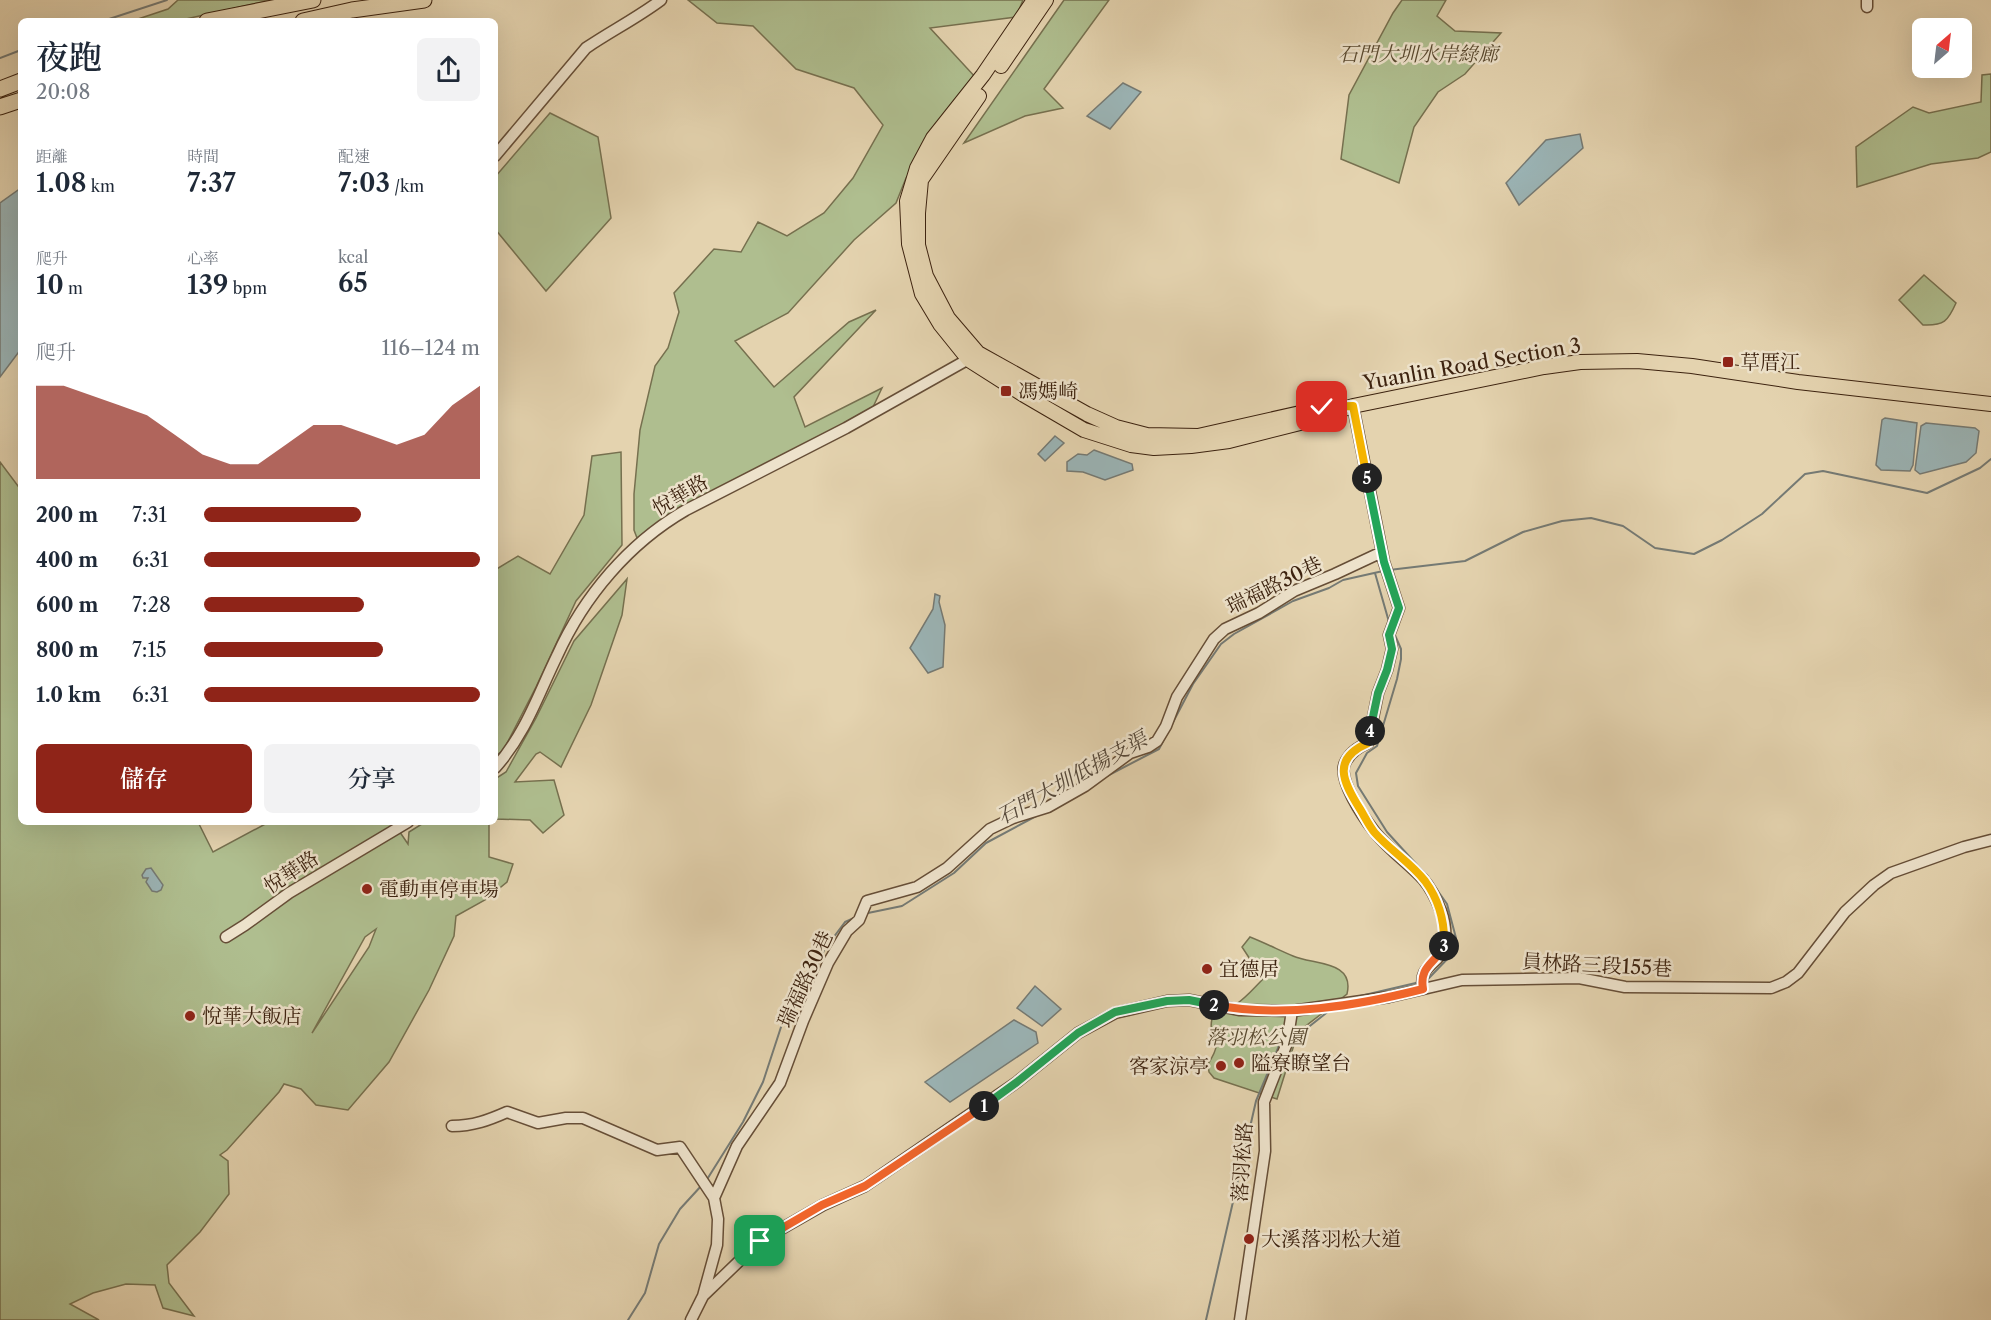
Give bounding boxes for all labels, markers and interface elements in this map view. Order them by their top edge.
north arrow [1912,18,1972,78]
map controls [1912,18,1972,78]
text: 夜跑 [36,37,102,78]
button: share [417,38,480,101]
park label: 石門大圳水岸綠廊 [1338,42,1501,66]
text: 20:08 [36,80,90,104]
text: 距離 [36,146,68,166]
text: 時間 [187,146,219,166]
text: 配速 [338,146,370,166]
text: 1.08 [36,167,87,199]
text: 7:37 [187,167,236,199]
text: 7:03 [338,167,390,199]
text: km [87,176,115,196]
text: /km [390,176,424,196]
text: kcal [338,247,368,267]
text: 爬升 [36,248,68,268]
text: 心率 [187,248,219,268]
text: 65 [338,267,368,299]
text: 10 [36,269,64,301]
text: 139 [187,269,228,301]
text: m [64,278,83,298]
text: bpm [228,278,267,298]
street label: Yuanlin Road Section 3 [1360,333,1583,395]
text: 116–124 m [381,336,480,360]
text: 爬升 [36,340,76,364]
place label: 草厝江 [1740,350,1800,374]
marker: 草厝江 [1721,355,1735,369]
place label: 馮媽崎 [1018,379,1078,403]
pin [1296,381,1347,432]
marker: 馮媽崎 [999,384,1013,398]
icon: check [1305,390,1338,423]
pin: 5 [1352,463,1382,493]
text: 5 [1363,468,1371,488]
street label: 悅華路 [648,470,712,520]
text: 200 m [36,503,98,527]
text: 7:31 [132,503,167,527]
text: 400 m [36,548,98,572]
text: 6:31 [132,548,169,572]
street label: 瑞福路30巷 [1222,551,1326,619]
text: 600 m [36,593,98,617]
text: 7:28 [132,593,171,617]
text: 800 m [36,638,99,662]
text: 7:15 [132,638,167,662]
text: 1.0 km [36,683,101,707]
text: 6:31 [132,683,169,707]
pin: 4 [1355,716,1385,746]
text: 4 [1365,721,1375,741]
water label: 石門大圳低揚支渠 [992,724,1154,829]
button: 儲存 [36,744,252,813]
button: 分享 [264,744,480,813]
street label: 悅華路 [259,846,323,898]
place label: 電動車停車場 [379,877,499,901]
marker: 電動車停車場 [360,882,374,896]
street label: 瑞福路30巷 [772,927,838,1031]
pin: 3 [1429,931,1459,961]
text: 3 [1439,936,1449,956]
street label: 員林路三段155巷 [1521,949,1673,981]
place label: 宜德居 [1219,957,1279,981]
marker: 宜德居 [1200,962,1214,976]
pin: 2 [1199,990,1229,1020]
text: 2 [1209,995,1219,1015]
place label: 悅華大飯店 [202,1004,302,1028]
marker: 悅華大飯店 [183,1009,197,1023]
park label: 落羽松公園 [1206,1025,1309,1049]
place label: 隘寮瞭望台 [1251,1051,1351,1075]
place label: 客家涼亭 [1129,1054,1209,1078]
marker: 隘寮瞭望台 [1232,1056,1246,1070]
marker: 客家涼亭 [1214,1059,1228,1073]
pin: 1 [969,1091,999,1121]
text: 1 [980,1096,988,1116]
street label: 落羽松路 [1227,1121,1257,1203]
pin [734,1215,785,1266]
icon: arrive [743,1224,776,1257]
place label: 大溪落羽松大道 [1261,1227,1401,1251]
marker: 大溪落羽松大道 [1242,1232,1256,1246]

